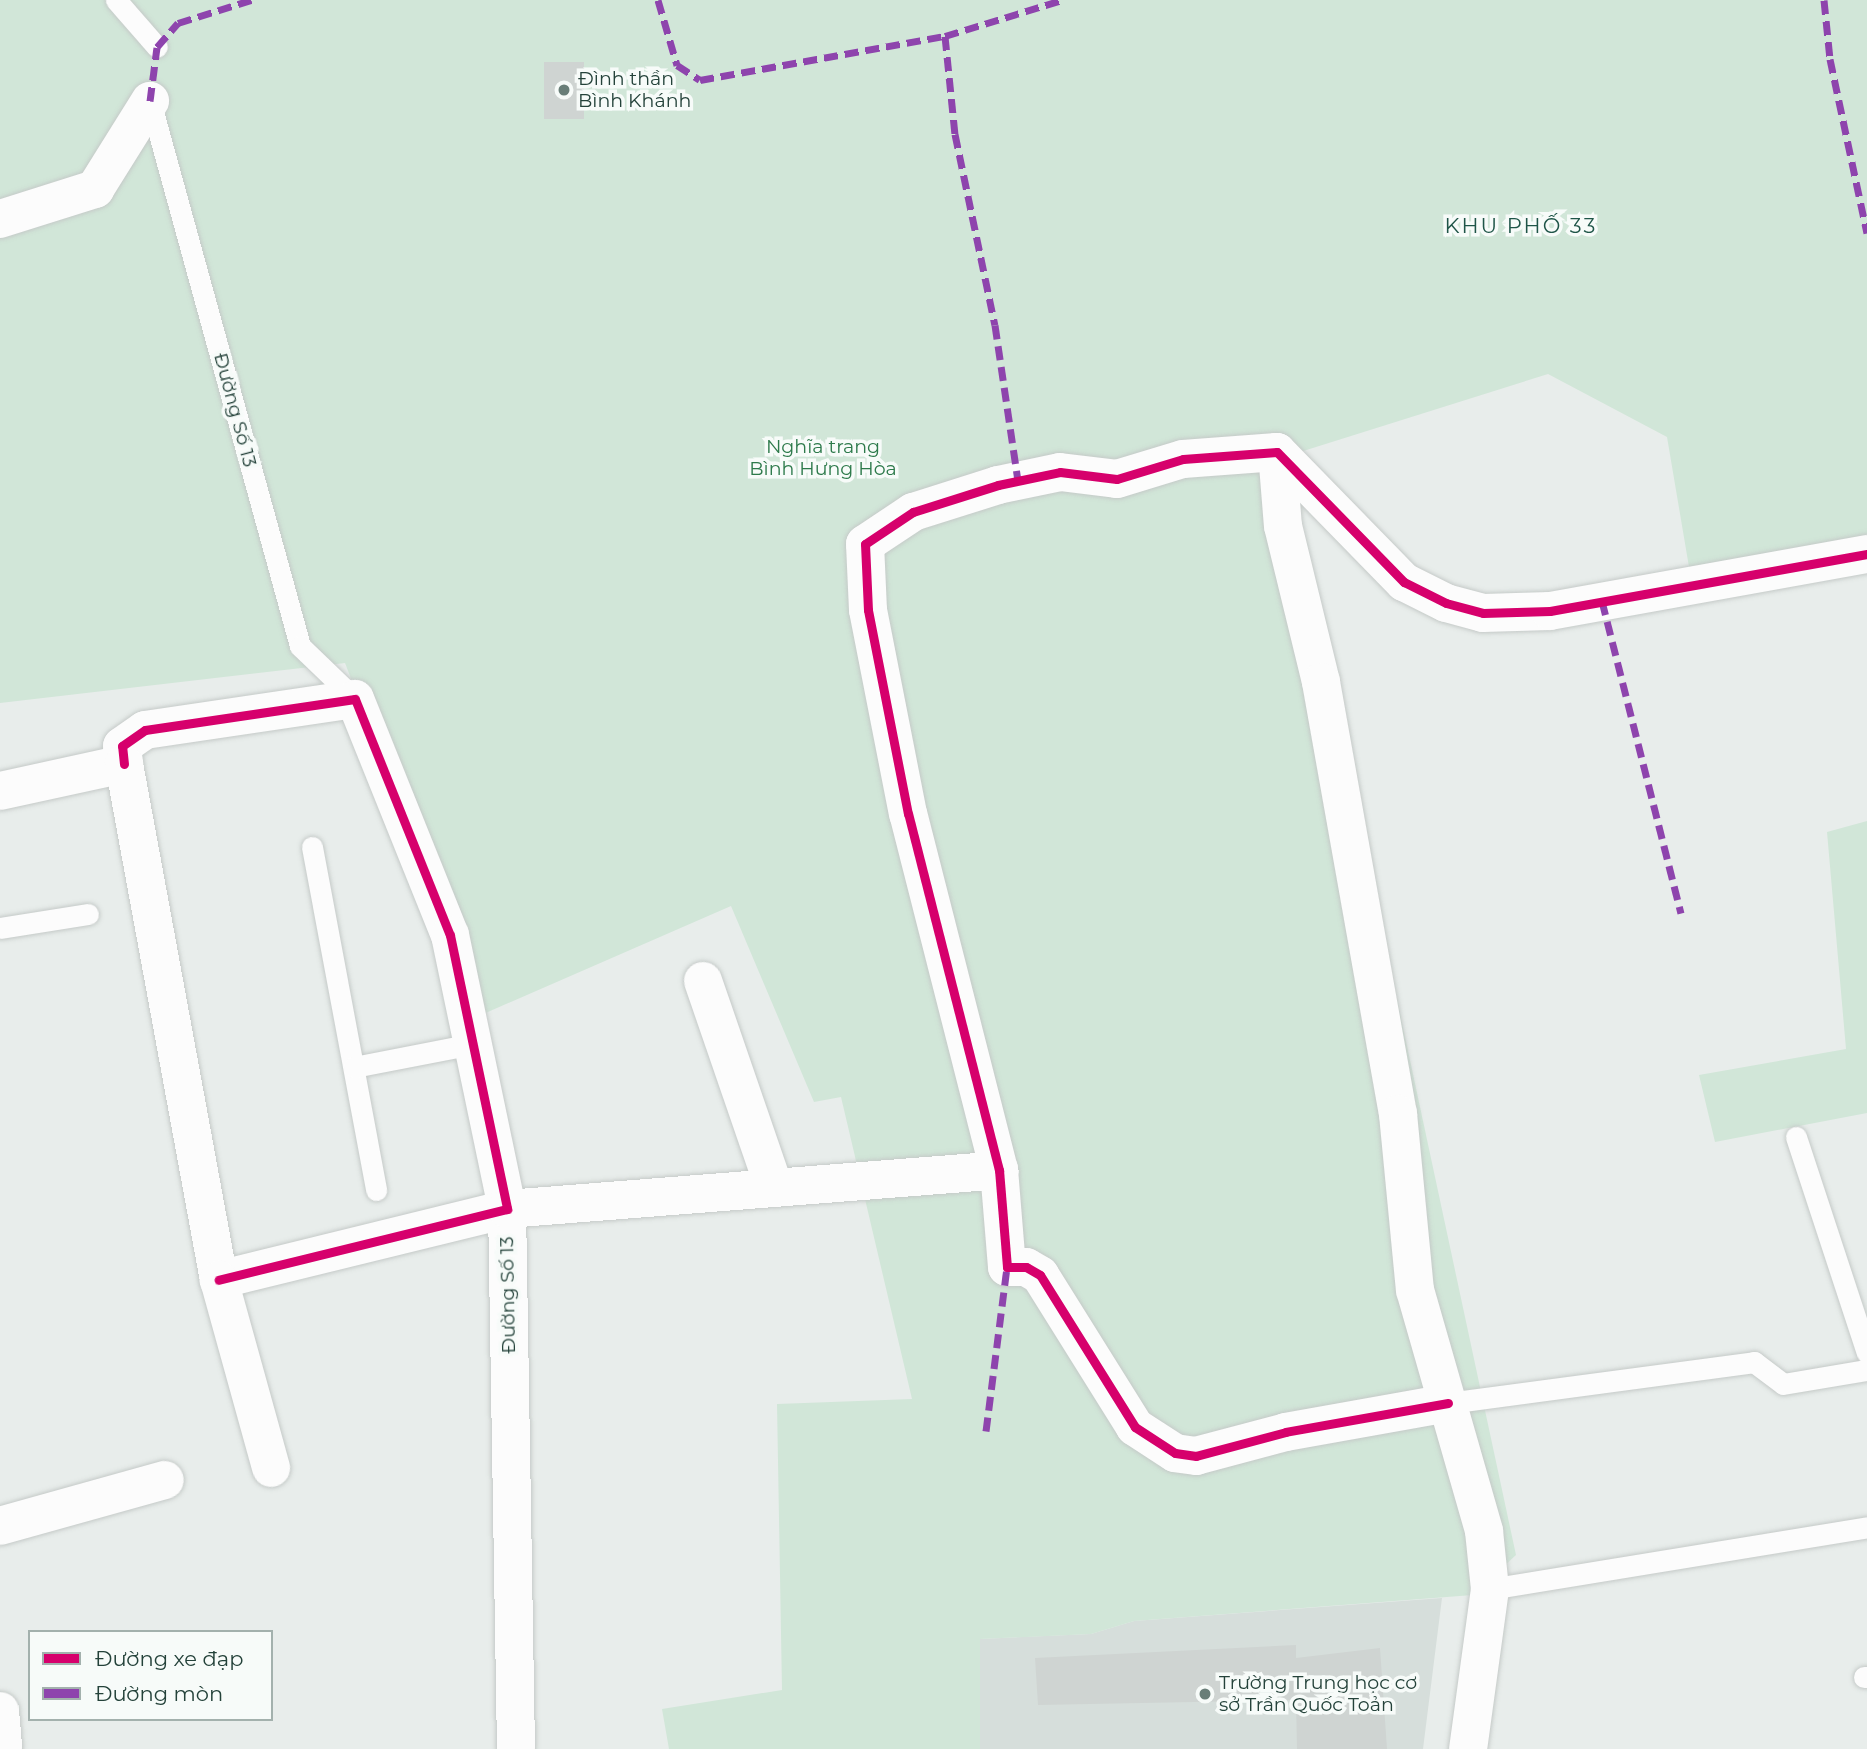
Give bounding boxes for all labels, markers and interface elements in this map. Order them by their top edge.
place label: Đình thần Bình Khánh [578,68,691,112]
marker: Đình thần Bình Khánh [556,82,572,98]
district label: KHU PHỐ 33 [1446,213,1596,239]
street label: Đường Số 13 [209,350,261,470]
park label: Nghĩa trang Bình Hưng Hòa [749,436,897,480]
street label: Đường Số 13 [496,1236,520,1354]
legend [28,1630,273,1721]
text: Đường xe đạp [95,1646,243,1671]
place label: Trường Trung học cơ sở Trần Quốc Toản [1219,1672,1417,1716]
text: Đường mòn [95,1681,223,1706]
marker: Trường Trung học cơ sở Trần Quốc Toản [1197,1686,1213,1702]

